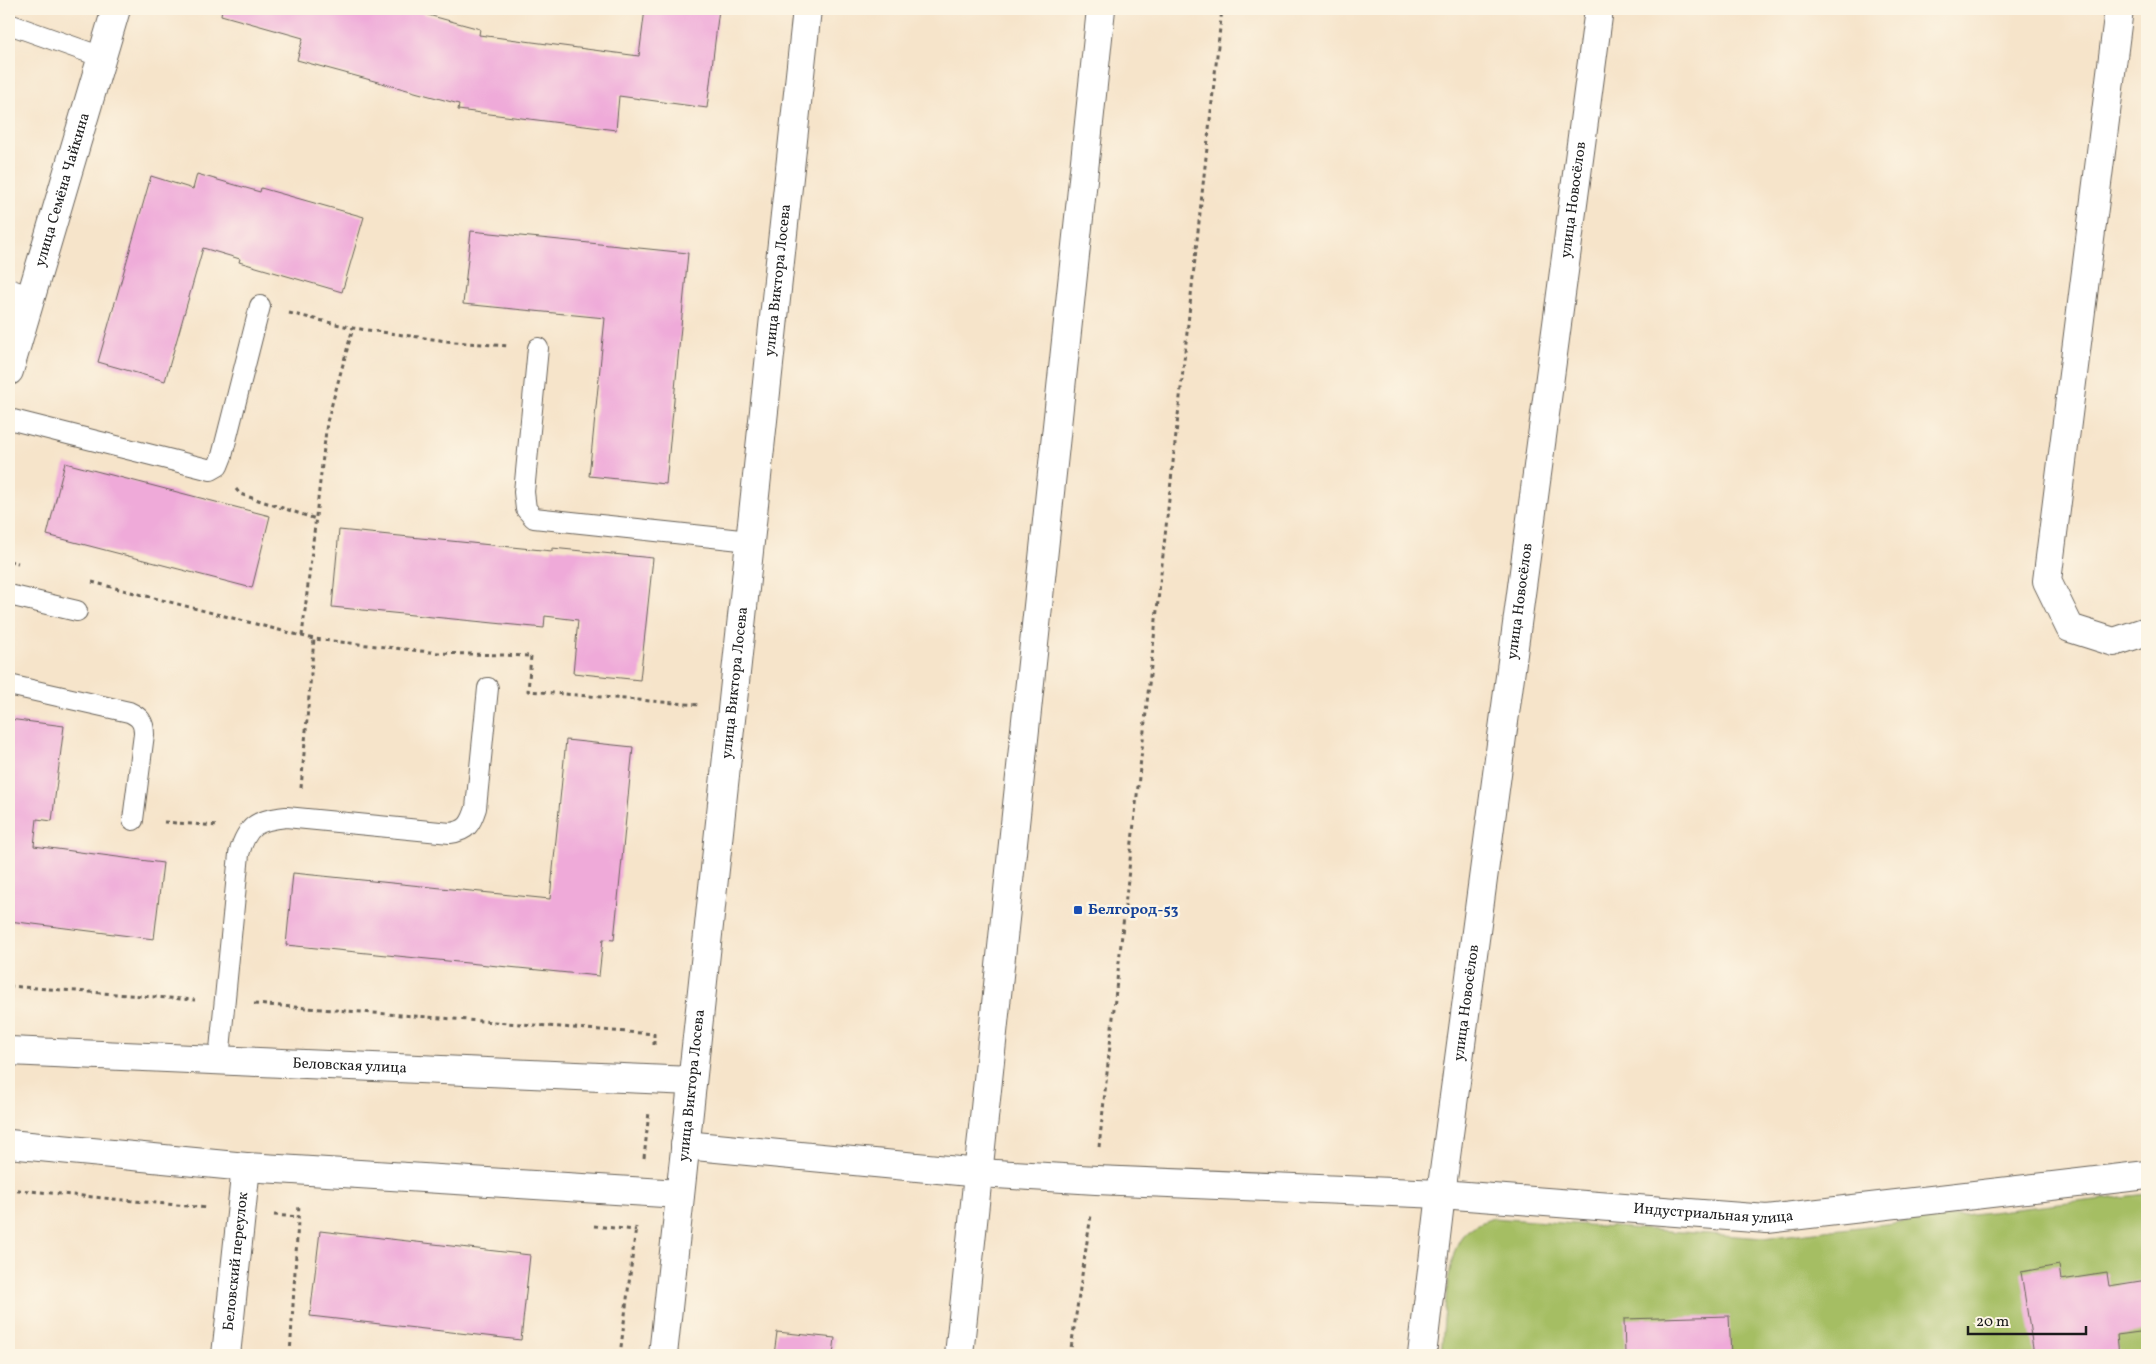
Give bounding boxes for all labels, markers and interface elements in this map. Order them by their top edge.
street label: улица Семёна Чайкина [30,110,95,269]
street label: улица Новосёлов [1555,140,1592,259]
street label: улица Виктора Лосева [759,203,797,357]
street label: улица Новосёлов [1502,542,1538,661]
street label: улица Виктора Лосева [716,606,753,760]
place label: Белгород-53 [1088,900,1179,921]
marker: Белгород-53 [1072,904,1084,916]
street label: улица Новосёлов [1448,943,1485,1062]
street label: улица Виктора Лосева [673,1008,710,1163]
street label: Беловская улица [292,1053,407,1079]
street label: Беловский переулок [218,1191,254,1332]
street label: Индустриальная улица [1633,1198,1795,1230]
scale bar [1968,1304,2086,1336]
text: 20 m [1976,1312,2009,1333]

